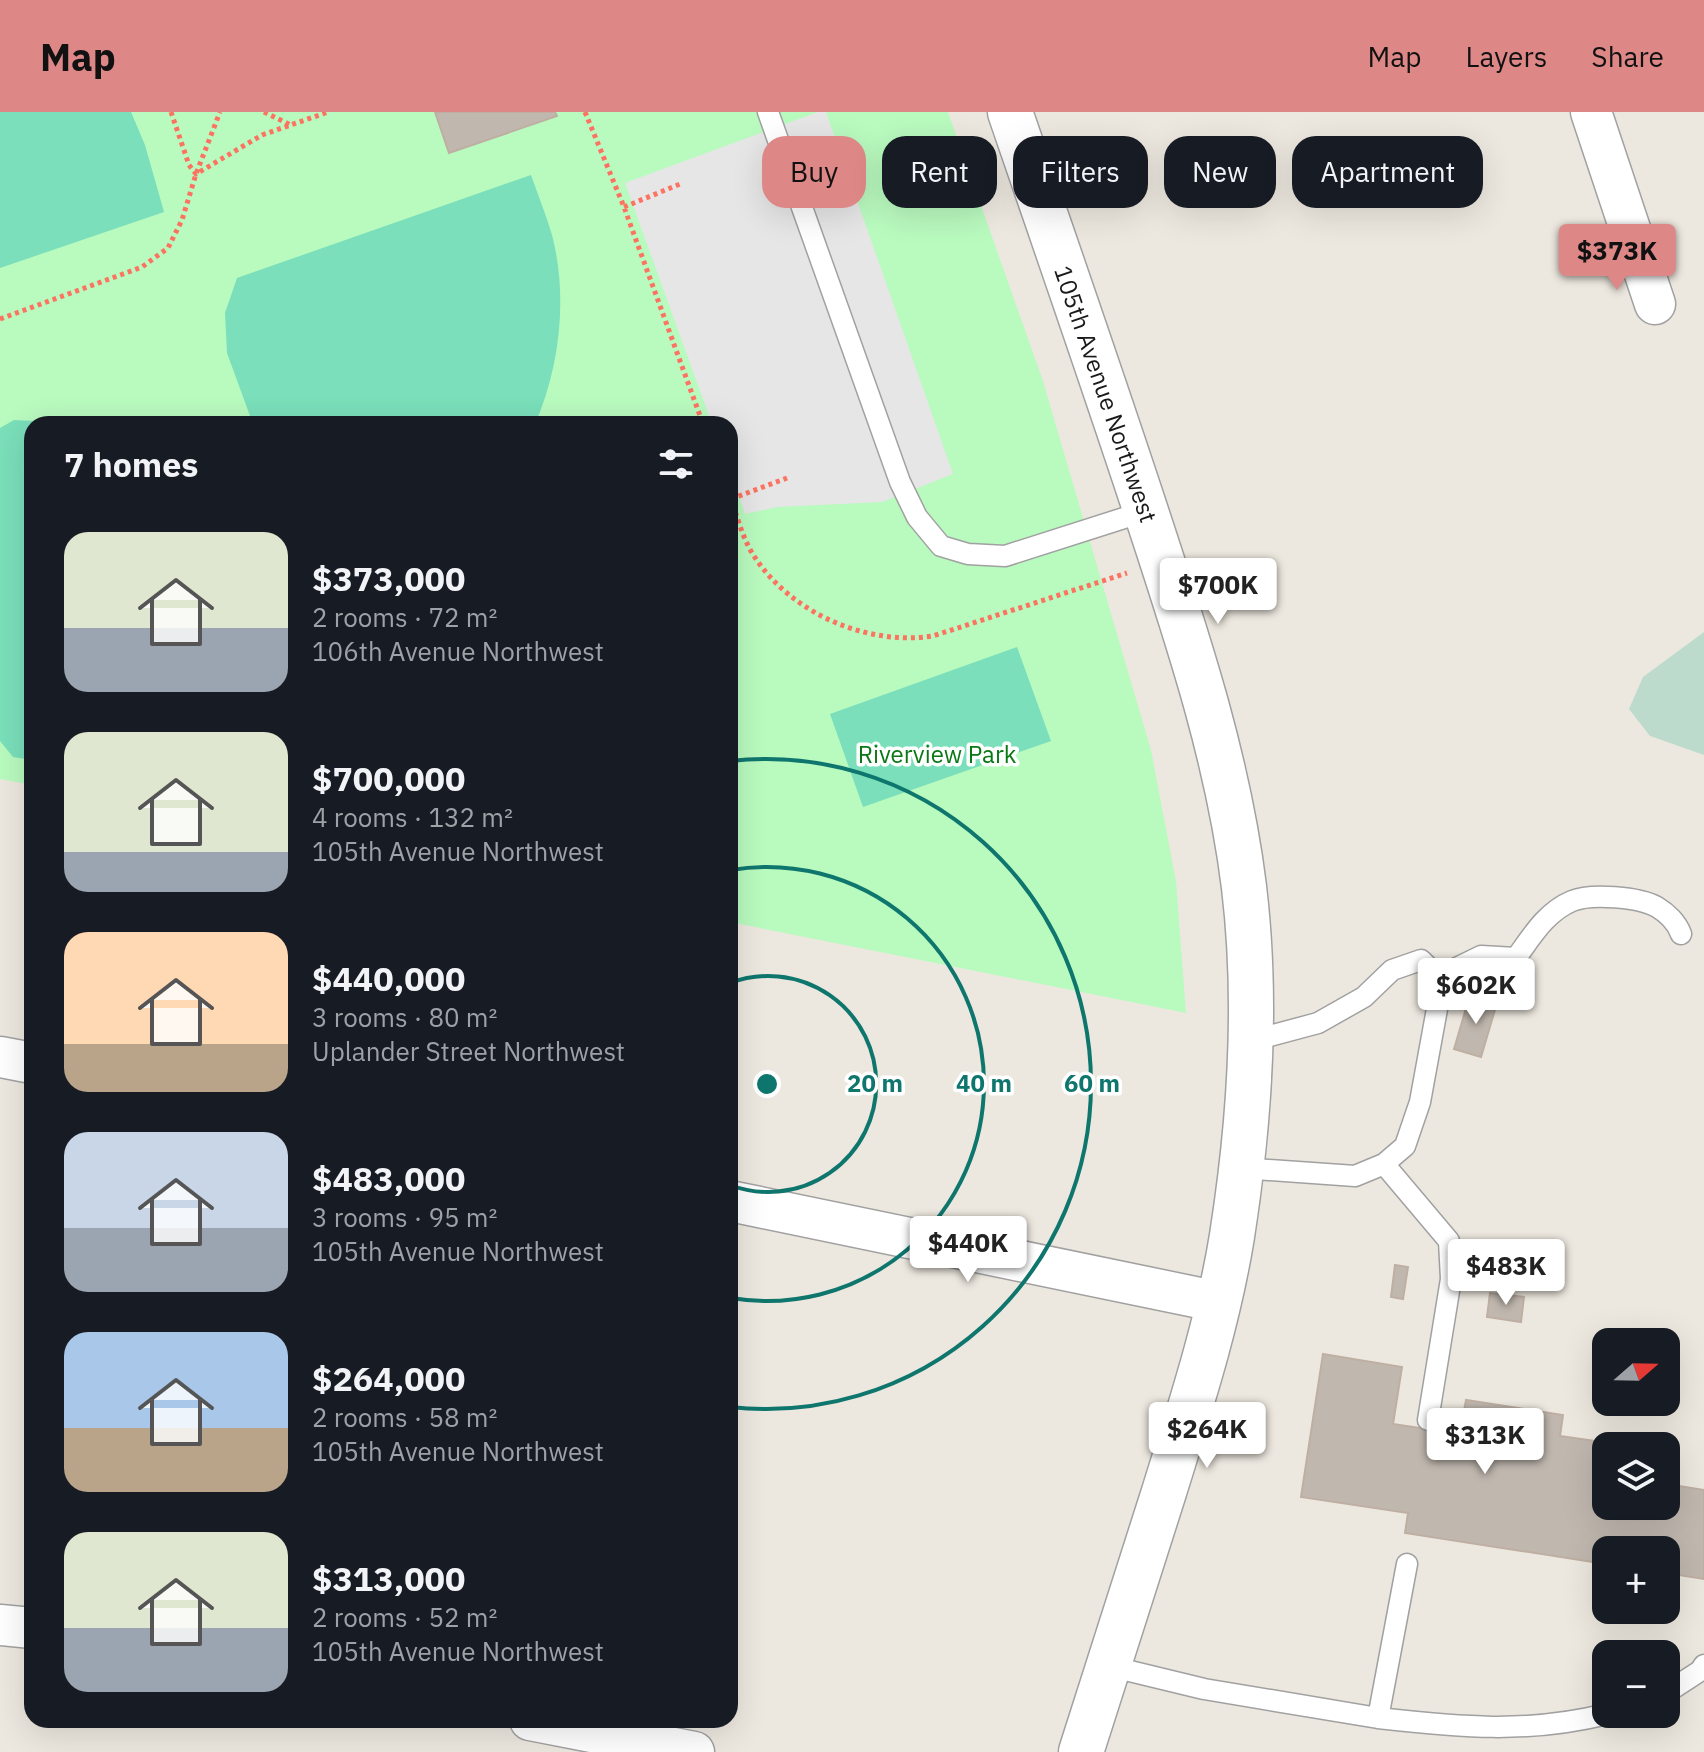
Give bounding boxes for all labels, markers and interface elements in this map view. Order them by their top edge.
text: Map [40,32,116,81]
text: Map [1367,38,1421,75]
text: Layers [1465,38,1547,75]
text: Share [1591,38,1664,75]
chip: Buy [762,136,866,208]
chip: Rent [882,136,997,208]
chip: Filters [1013,136,1148,208]
chip: New [1164,136,1276,208]
chip: Apartment [1292,136,1483,208]
pin: $373K [1561,224,1673,292]
text: $373K [1577,233,1657,267]
street label: 105th Avenue Northwest [1047,261,1165,527]
text: 7 homes [64,442,199,486]
icon: filters [654,442,698,486]
text: $373,000 [312,556,465,600]
pin: $700K [1162,558,1274,626]
icon: home [128,564,224,660]
text: $700K [1178,567,1258,601]
text: 2 rooms · 72 m² [312,600,497,634]
text: 106th Avenue Northwest [312,634,604,668]
park label: Riverview Park [858,738,1017,770]
text: $700,000 [312,756,465,800]
icon: home [128,764,224,860]
text: 4 rooms · 132 m² [312,800,513,834]
text: 105th Avenue Northwest [312,834,604,868]
text: $440,000 [312,956,465,1000]
pin: $602K [1420,958,1532,1026]
icon: home [128,964,224,1060]
text: $602K [1436,967,1516,1001]
text: 3 rooms · 80 m² [312,1000,497,1034]
text: Uplander Street Northwest [312,1034,625,1068]
text: 20 m [847,1067,903,1099]
text: 40 m [956,1067,1012,1099]
text: 60 m [1064,1067,1120,1099]
centre of rings [753,1070,781,1098]
text: $483,000 [312,1156,465,1200]
icon: home [128,1164,224,1260]
text: 3 rooms · 95 m² [312,1200,497,1234]
pin: $440K [912,1216,1024,1284]
text: $440K [928,1225,1008,1259]
text: 105th Avenue Northwest [312,1234,604,1268]
pin: $483K [1450,1239,1562,1307]
text: $483K [1466,1248,1546,1282]
north arrow [1592,1328,1680,1416]
map controls [1592,1328,1680,1728]
text: $264,000 [312,1356,465,1400]
icon: home [128,1364,224,1460]
text: 2 rooms · 58 m² [312,1400,497,1434]
pin: $264K [1151,1402,1263,1470]
pin: $313K [1429,1408,1541,1476]
text: $264K [1167,1411,1247,1445]
text: $313K [1445,1417,1525,1451]
button: layers [1592,1432,1680,1520]
text: 105th Avenue Northwest [312,1434,604,1468]
button: + [1592,1536,1680,1624]
text: $313,000 [312,1556,465,1600]
icon: home [128,1564,224,1660]
text: 2 rooms · 52 m² [312,1600,497,1634]
text: 105th Avenue Northwest [312,1634,604,1668]
button: − [1592,1640,1680,1728]

